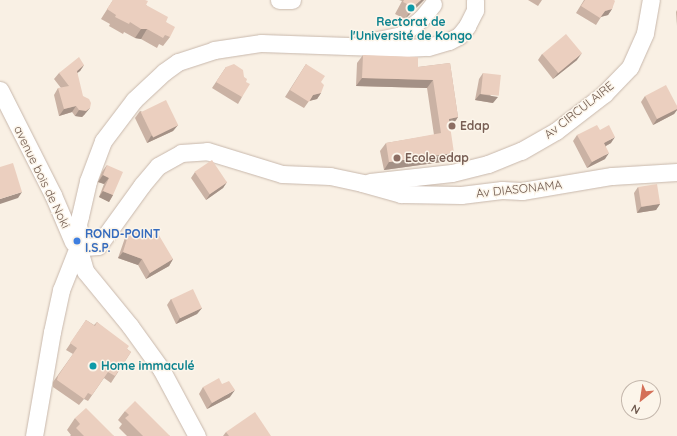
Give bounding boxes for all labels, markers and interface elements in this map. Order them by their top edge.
marker: Rectorat de l'Université de Kongo [406,3,416,13]
place label: Rectorat de l'Université de Kongo [350,15,472,43]
street label: Av CIRCULAIRE [541,78,617,142]
place label: Edap [460,119,489,133]
marker: Edap [447,121,457,131]
street label: avenue bois de Noki [11,123,73,231]
place label: Ecole edap [405,151,469,165]
marker: Ecole edap [392,153,402,163]
street label: Av DIASONAMA [475,177,563,201]
place label: ROND-POINT I.S.P. [85,227,160,255]
marker: ROND-POINT I.S.P. [72,236,82,246]
place label: Home immaculé [101,359,195,373]
marker: Home immaculé [88,361,98,371]
north arrow [621,380,661,420]
text: N [628,401,643,418]

